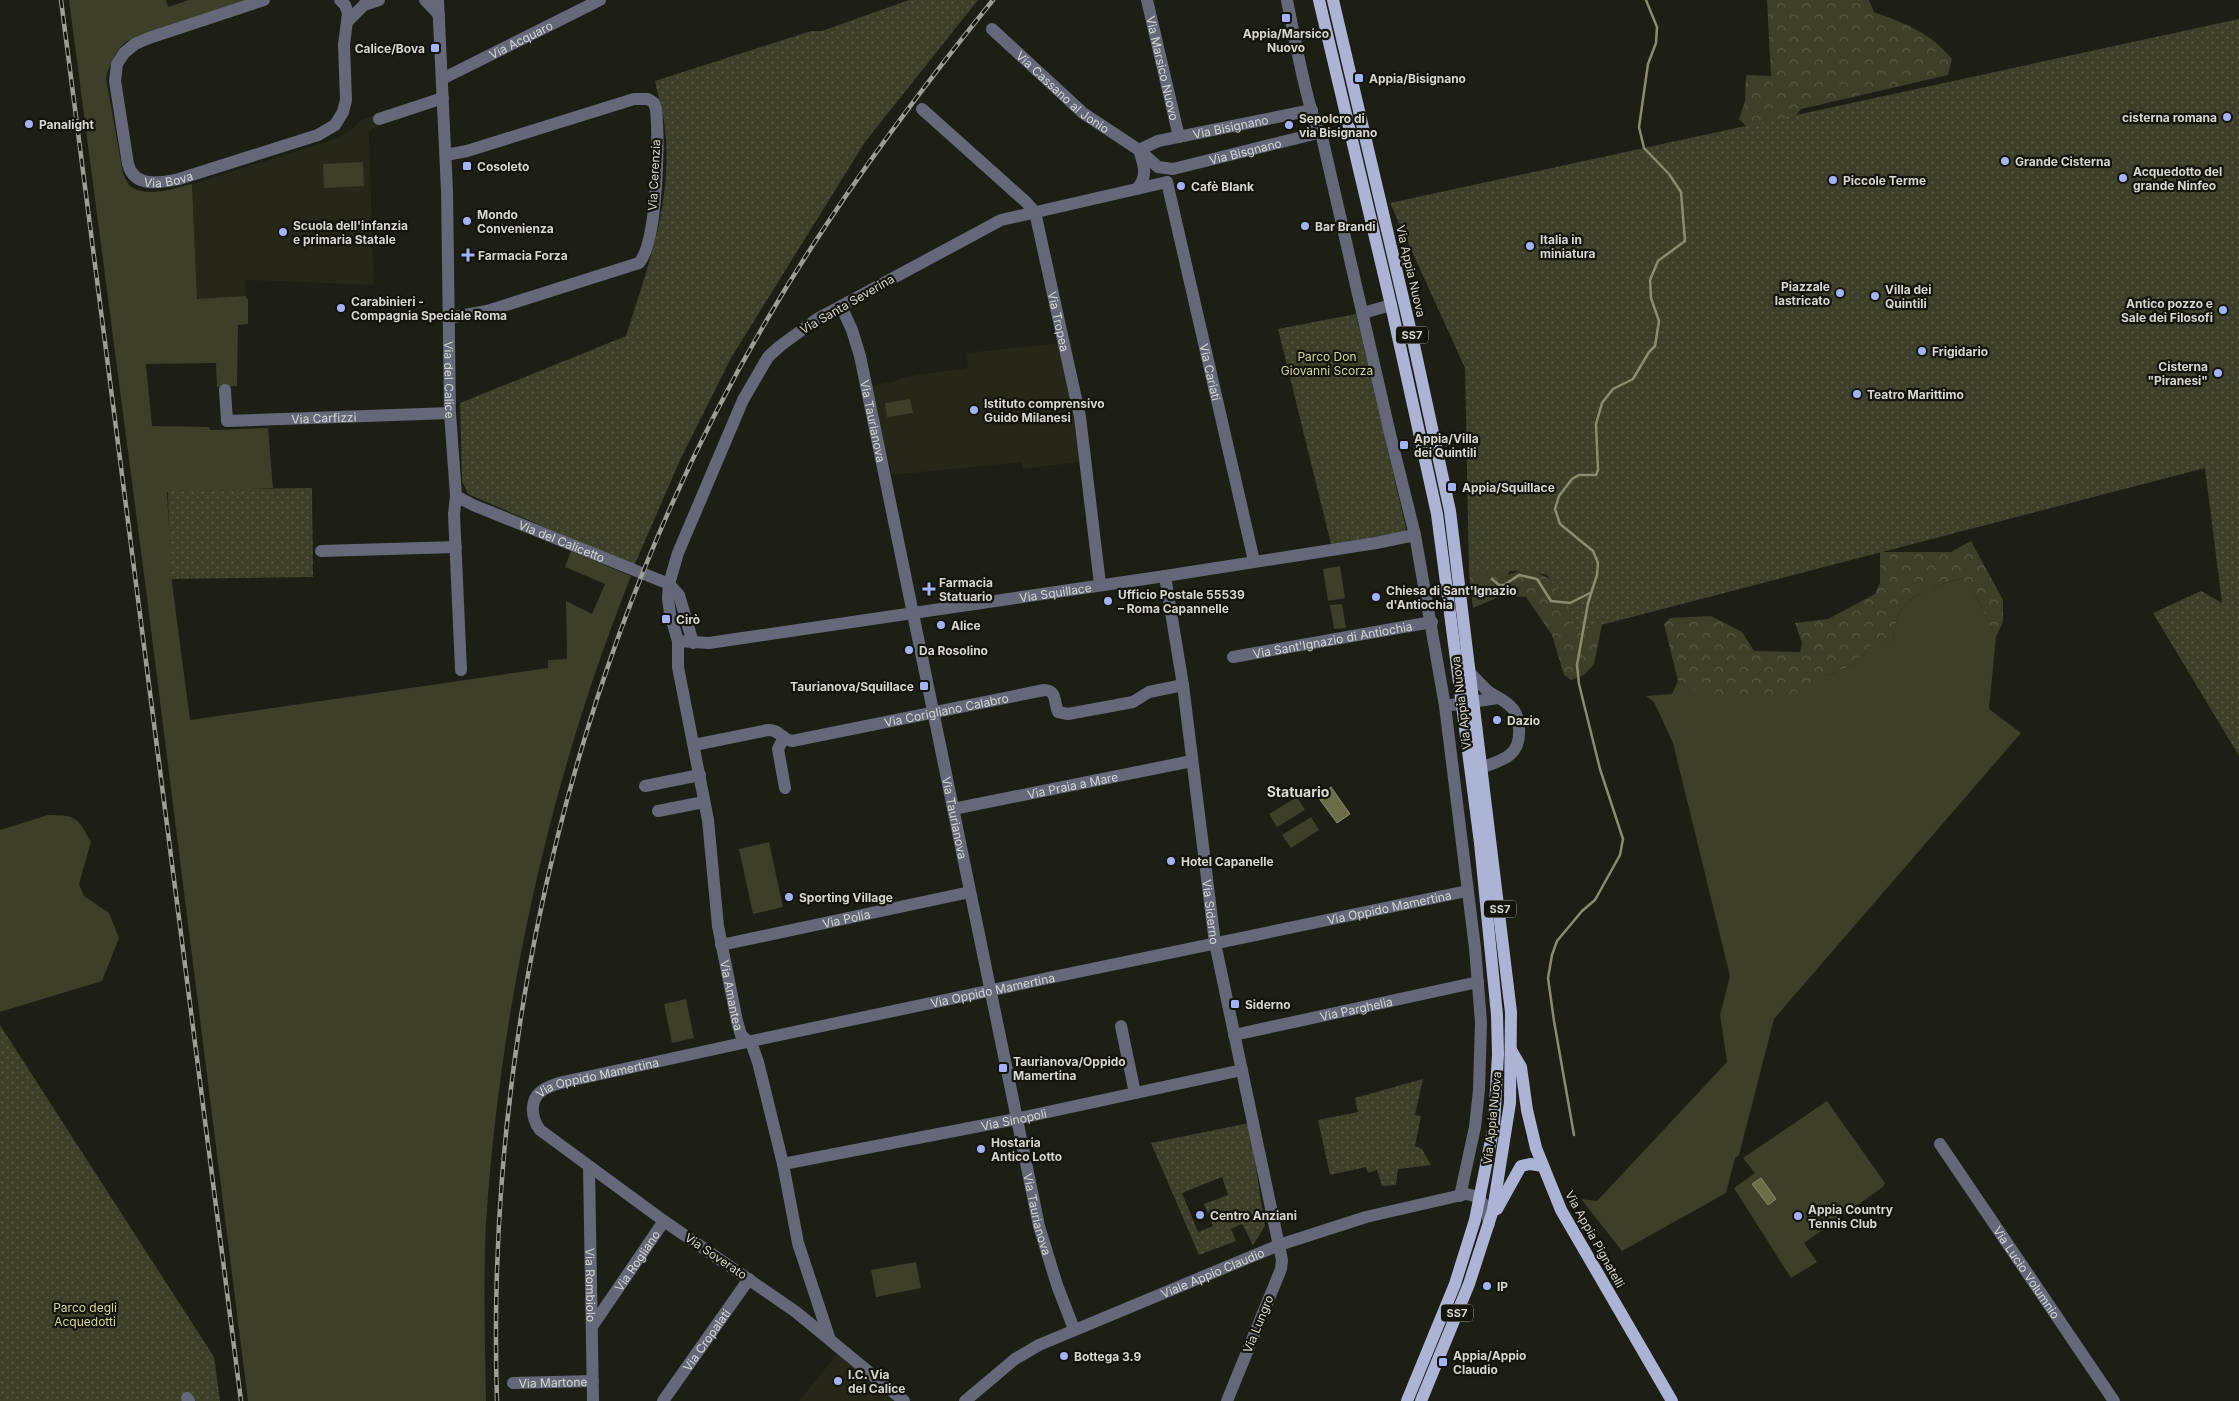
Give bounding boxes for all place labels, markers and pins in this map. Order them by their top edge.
marker: Appia/Marsico Nuovo [1280,12,1292,24]
place label: Appia/Marsico Nuovo [1243,26,1329,55]
place label: Calice/Bova [355,41,425,56]
marker: Calice/Bova [429,42,441,54]
place label: Appia/Bisignano [1369,71,1466,86]
marker: Appia/Bisignano [1353,72,1365,84]
place label: cisterna romana [2122,110,2217,125]
place label: Sepolcro di via Bisignano [1299,111,1377,140]
marker: cisterna romana [2221,111,2233,123]
place label: Panalight [39,117,95,132]
marker: Panalight [23,118,35,130]
marker: Sepolcro di via Bisignano [1283,119,1295,131]
place label: Grande Cisterna [2015,154,2110,169]
marker: Grande Cisterna [1999,155,2011,167]
place label: Cosoleto [477,159,529,174]
marker: Cosoleto [461,160,473,172]
place label: Acquedotto del grande Ninfeo [2133,164,2222,193]
marker: Acquedotto del grande Ninfeo [2117,172,2129,184]
place label: Piccole Terme [1843,173,1926,188]
marker: Piccole Terme [1827,174,1839,186]
place label: Cafè Blank [1191,179,1254,194]
marker: Cafè Blank [1175,180,1187,192]
place label: Mondo Convenienza [477,207,554,236]
marker: Mondo Convenienza [461,215,473,227]
place label: Scuola dell'infanzia e primaria Statale [293,218,408,247]
place label: Bar Brandi [1315,219,1376,234]
marker: Bar Brandi [1299,220,1311,232]
marker: Scuola dell'infanzia e primaria Statale [277,226,289,238]
place label: Italia in miniatura [1540,232,1595,261]
marker: Italia in miniatura [1524,240,1536,252]
place label: Farmacia Forza [478,248,568,263]
marker: Farmacia Forza [462,249,474,261]
place label: Piazzale lastricato [1775,279,1830,308]
place label: Villa dei Quintili [1885,282,1932,311]
marker: Piazzale lastricato [1834,287,1846,299]
marker: Villa dei Quintili [1869,290,1881,302]
place label: Carabinieri - Compagnia Speciale Roma [351,294,507,323]
place label: Antico pozzo e Sale dei Filosofi [2121,296,2213,325]
marker: Carabinieri - Compagnia Speciale Roma [335,302,347,314]
marker: Antico pozzo e Sale dei Filosofi [2217,304,2229,316]
place label: Frigidario [1932,344,1988,359]
marker: Frigidario [1916,345,1928,357]
place label: Cisterna "Piranesi" [2147,359,2208,388]
marker: Cisterna "Piranesi" [2212,367,2224,379]
place label: Teatro Marittimo [1867,387,1964,402]
marker: Teatro Marittimo [1851,388,1863,400]
place label: Istituto comprensivo Guido Milanesi [984,396,1105,425]
marker: Istituto comprensivo Guido Milanesi [968,404,980,416]
place label: Appia/Villa dei Quintili [1414,431,1479,460]
marker: Appia/Villa dei Quintili [1398,439,1410,451]
place label: Appia/Squillace [1462,480,1555,495]
marker: Appia/Squillace [1446,481,1458,493]
place label: Farmacia Statuario [939,575,993,604]
marker: Farmacia Statuario [923,583,935,595]
place label: Chiesa di Sant'Ignazio d'Antiochia [1386,583,1517,612]
place label: Ufficio Postale 55539 – Roma Capannelle [1118,587,1245,616]
marker: Chiesa di Sant'Ignazio d'Antiochia [1370,591,1382,603]
marker: Ufficio Postale 55539 – Roma Capannelle [1102,595,1114,607]
place label: Cirò [676,612,700,627]
marker: Cirò [660,613,672,625]
place label: Alice [951,618,981,633]
marker: Alice [935,619,947,631]
place label: Da Rosolino [919,643,988,658]
marker: Da Rosolino [903,644,915,656]
place label: Taurianova/Squillace [790,679,914,694]
marker: Taurianova/Squillace [918,680,930,692]
place label: Dazio [1507,713,1540,728]
marker: Dazio [1491,714,1503,726]
place label: Hotel Capanelle [1181,854,1274,869]
marker: Hotel Capanelle [1165,855,1177,867]
place label: Sporting Village [799,890,893,905]
marker: Sporting Village [783,891,795,903]
place label: Siderno [1245,997,1291,1012]
marker: Siderno [1229,998,1241,1010]
place label: Taurianova/Oppido Mamertina [1013,1054,1126,1083]
marker: Taurianova/Oppido Mamertina [997,1062,1009,1074]
place label: Hostaria Antico Lotto [991,1135,1062,1164]
marker: Hostaria Antico Lotto [975,1143,987,1155]
place label: Appia Country Tennis Club [1808,1202,1894,1231]
place label: Centro Anziani [1210,1208,1297,1223]
marker: Centro Anziani [1194,1209,1206,1221]
marker: Appia Country Tennis Club [1792,1210,1804,1222]
place label: IP [1497,1279,1508,1294]
marker: IP [1481,1280,1493,1292]
place label: Appia/Appio Claudio [1453,1348,1526,1377]
place label: Bottega 3.9 [1074,1349,1141,1364]
marker: Bottega 3.9 [1058,1350,1070,1362]
marker: Appia/Appio Claudio [1437,1356,1449,1368]
place label: I.C. Via del Calice [848,1367,905,1396]
marker: I.C. Via del Calice [832,1375,844,1387]

